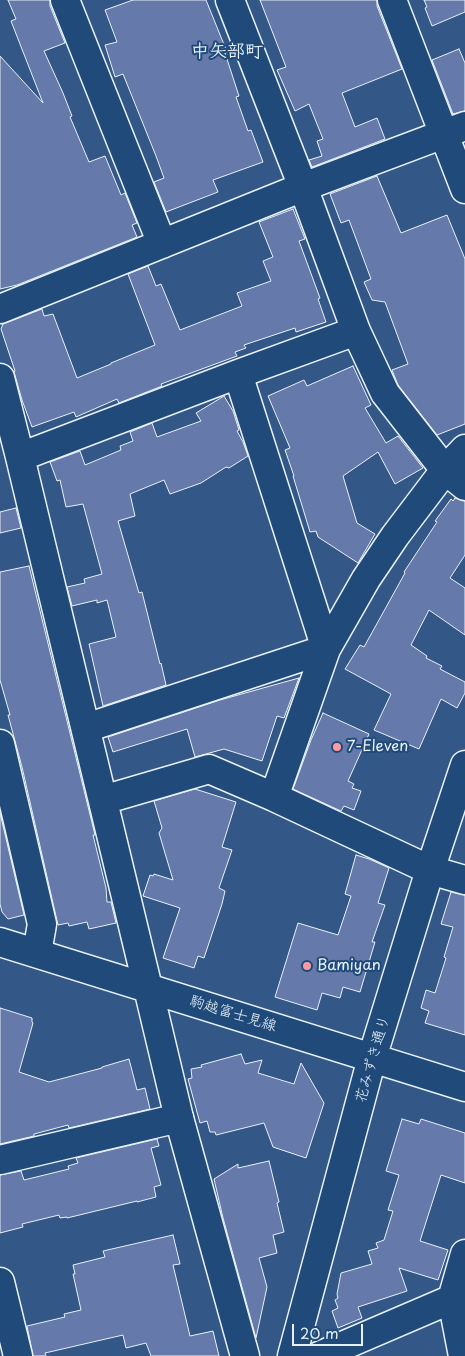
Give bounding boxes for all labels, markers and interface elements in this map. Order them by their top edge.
district label: 中矢部町 [191,41,263,63]
place label: 7-Eleven [347,738,408,756]
marker: 7-Eleven [331,741,343,753]
place label: Bamiyan [317,957,381,975]
marker: Bamiyan [301,960,313,972]
street label: 駒越富士見線 [187,992,279,1036]
street label: 花みずき通り [352,1013,394,1105]
scale bar [295,1314,366,1346]
text: 20 m [300,1321,339,1344]

